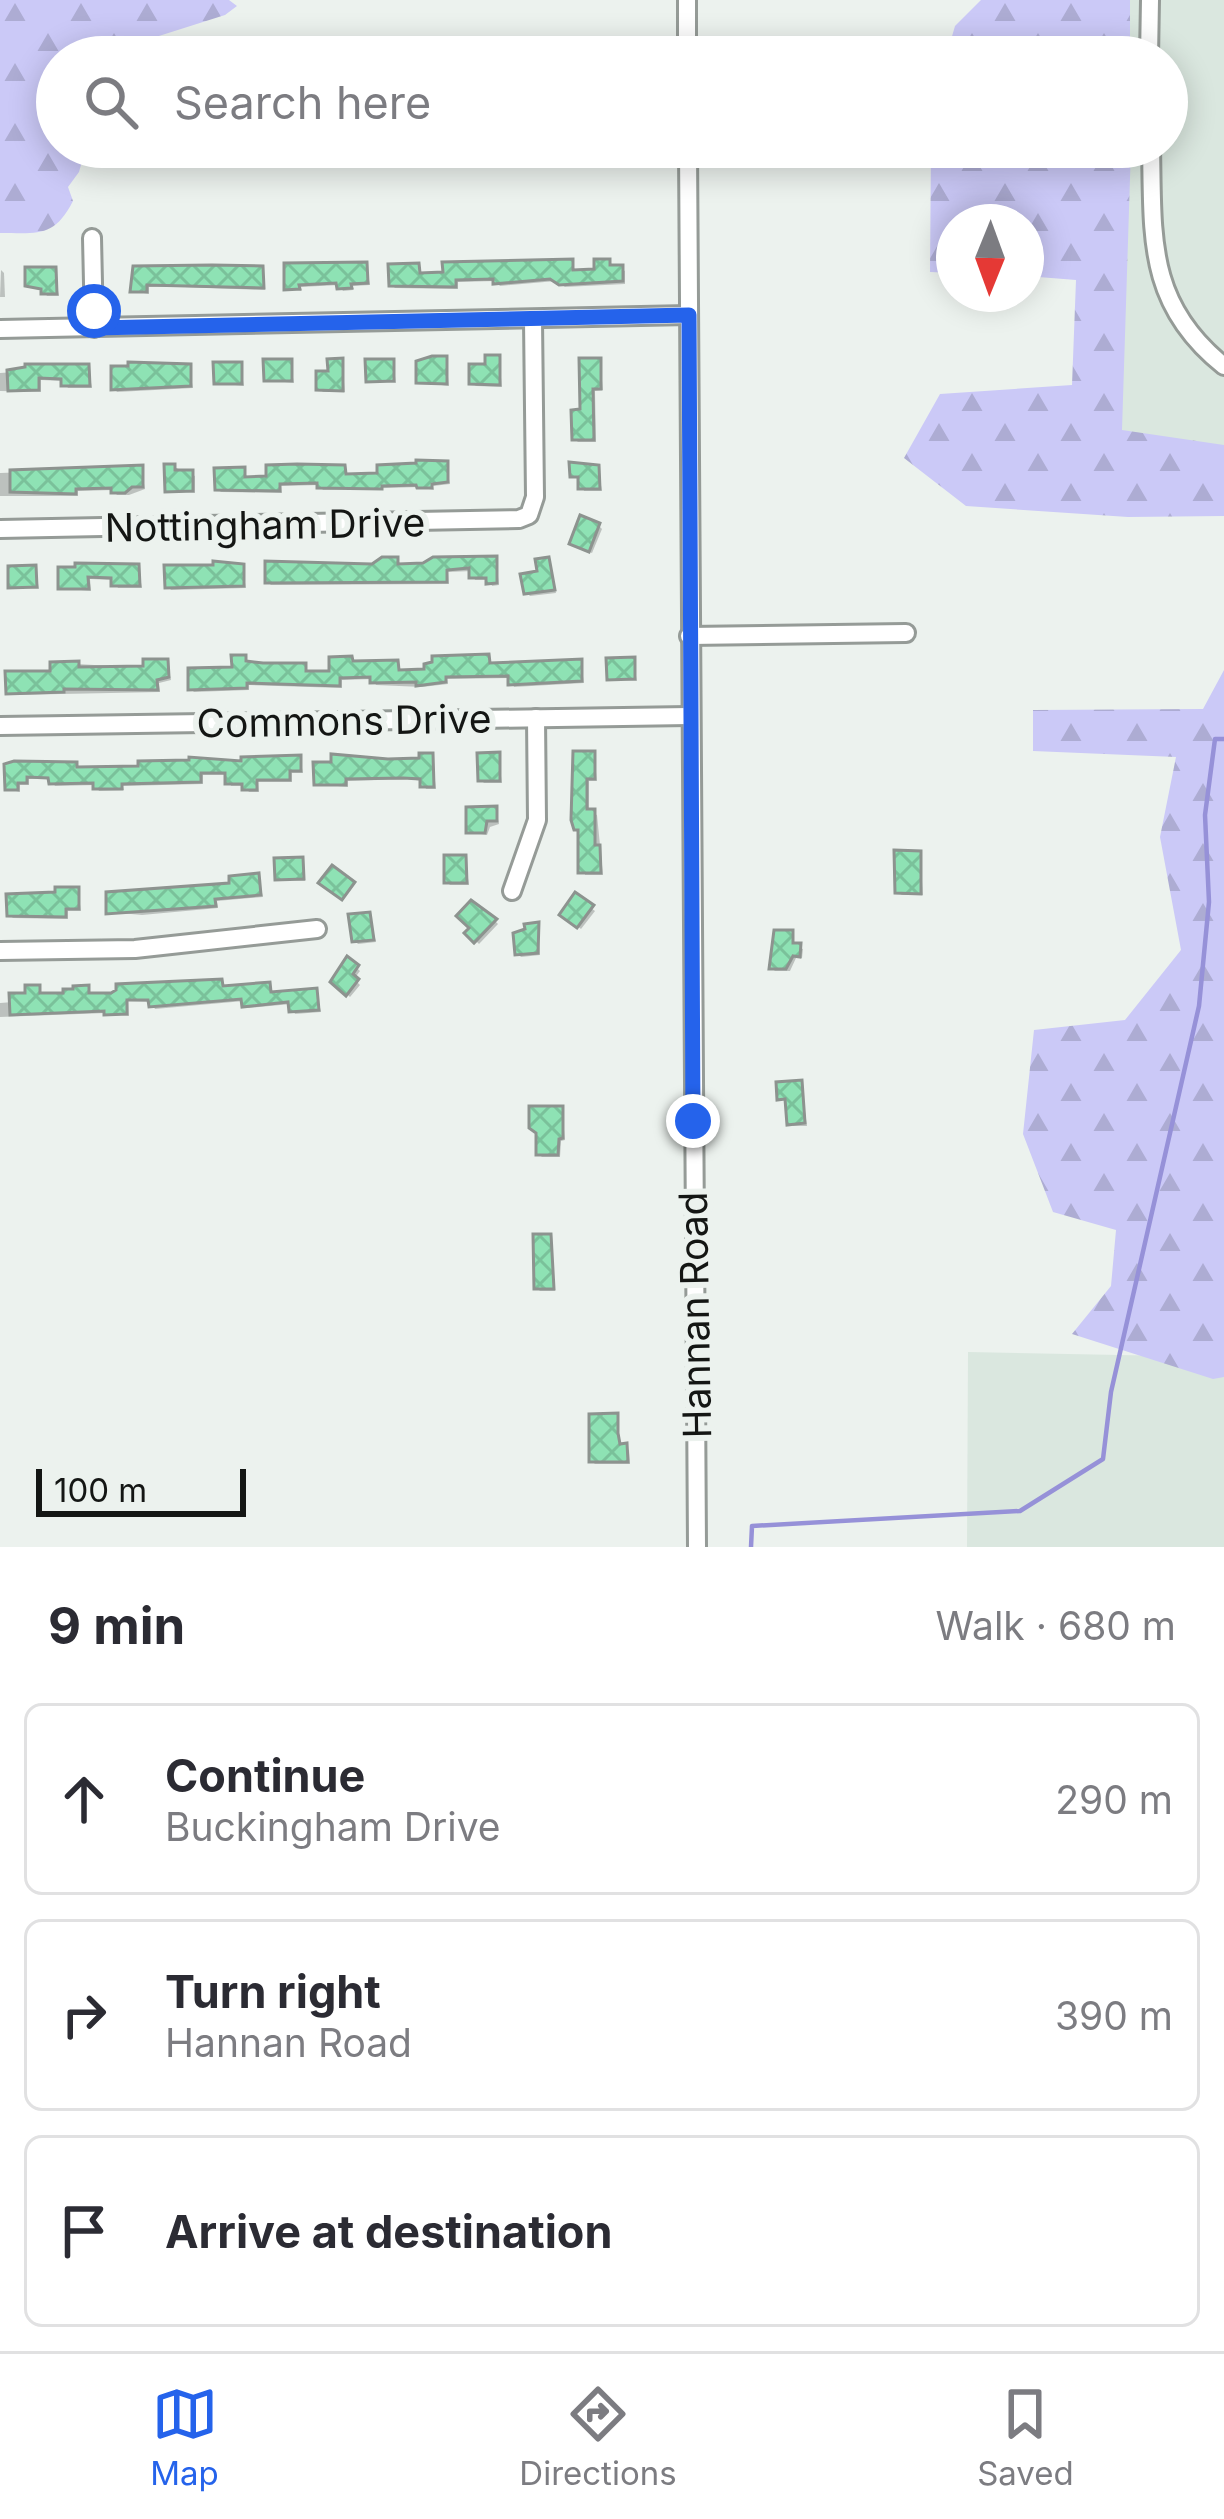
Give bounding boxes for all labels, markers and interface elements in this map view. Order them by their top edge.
search box [36,36,1188,168]
icon: search [78,69,144,135]
text: Search here [174,75,431,130]
north arrow [936,204,1044,312]
route start [67,284,121,338]
street label: Nottingham Drive [104,498,426,551]
street label: Commons Drive [196,694,492,747]
route end [666,1094,720,1148]
street label: Hannan Road [669,1191,720,1439]
scale bar [36,1463,246,1516]
text: 100 m [54,1470,147,1510]
text: 9 min [48,1595,185,1656]
text: Walk · 680 m [936,1602,1176,1649]
text: Continue [165,1748,365,1803]
icon: ahead [51,1766,117,1832]
text: 290 m [1055,1776,1173,1823]
text: Buckingham Drive [165,1803,501,1850]
text: Turn right [165,1964,381,2019]
icon: right [51,1982,117,2048]
text: 390 m [1055,1992,1173,2039]
text: Hannan Road [165,2019,412,2066]
icon: arrive [51,2198,117,2264]
text: Arrive at destination [165,2204,612,2259]
tab: Map [150,2381,219,2493]
tab: Directions [519,2381,677,2493]
tab: Saved [977,2381,1074,2493]

